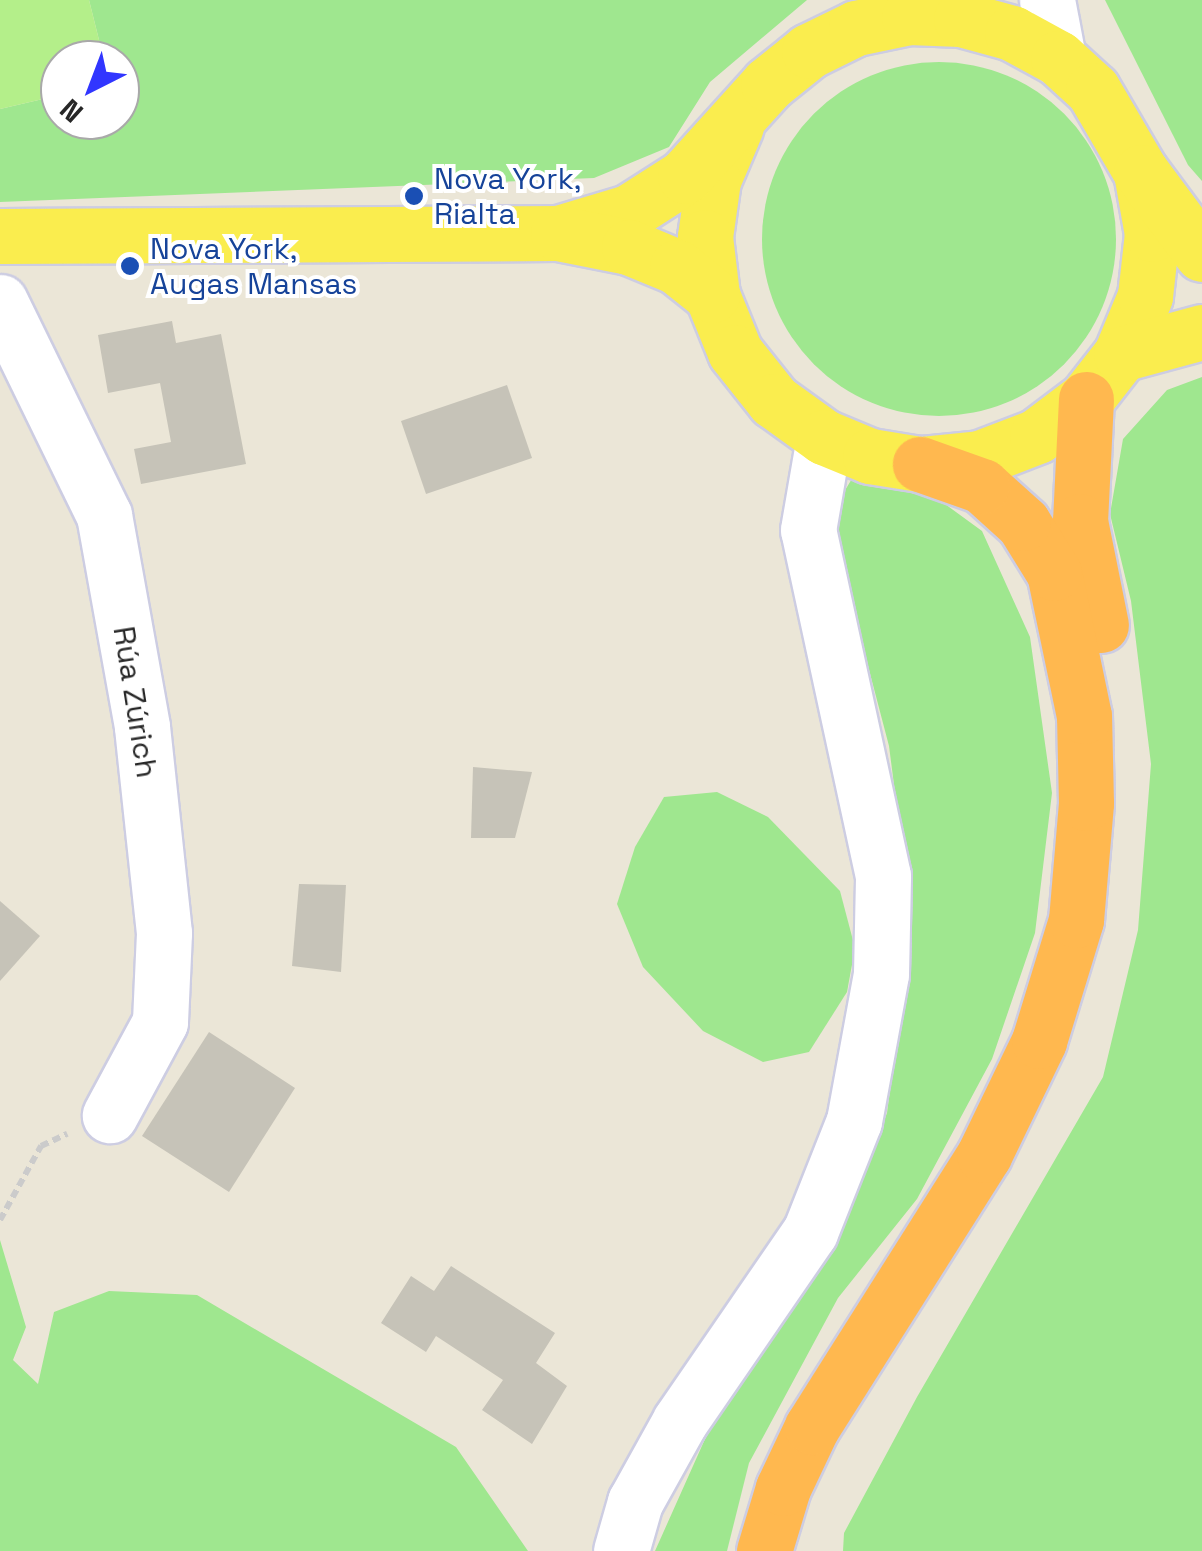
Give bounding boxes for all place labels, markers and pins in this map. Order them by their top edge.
place label: Nova York, Rialta [434,161,582,232]
marker: Nova York, Rialta [403,185,425,207]
place label: Nova York, Augas Mansas [150,231,357,302]
marker: Nova York, Augas Mansas [119,255,141,277]

